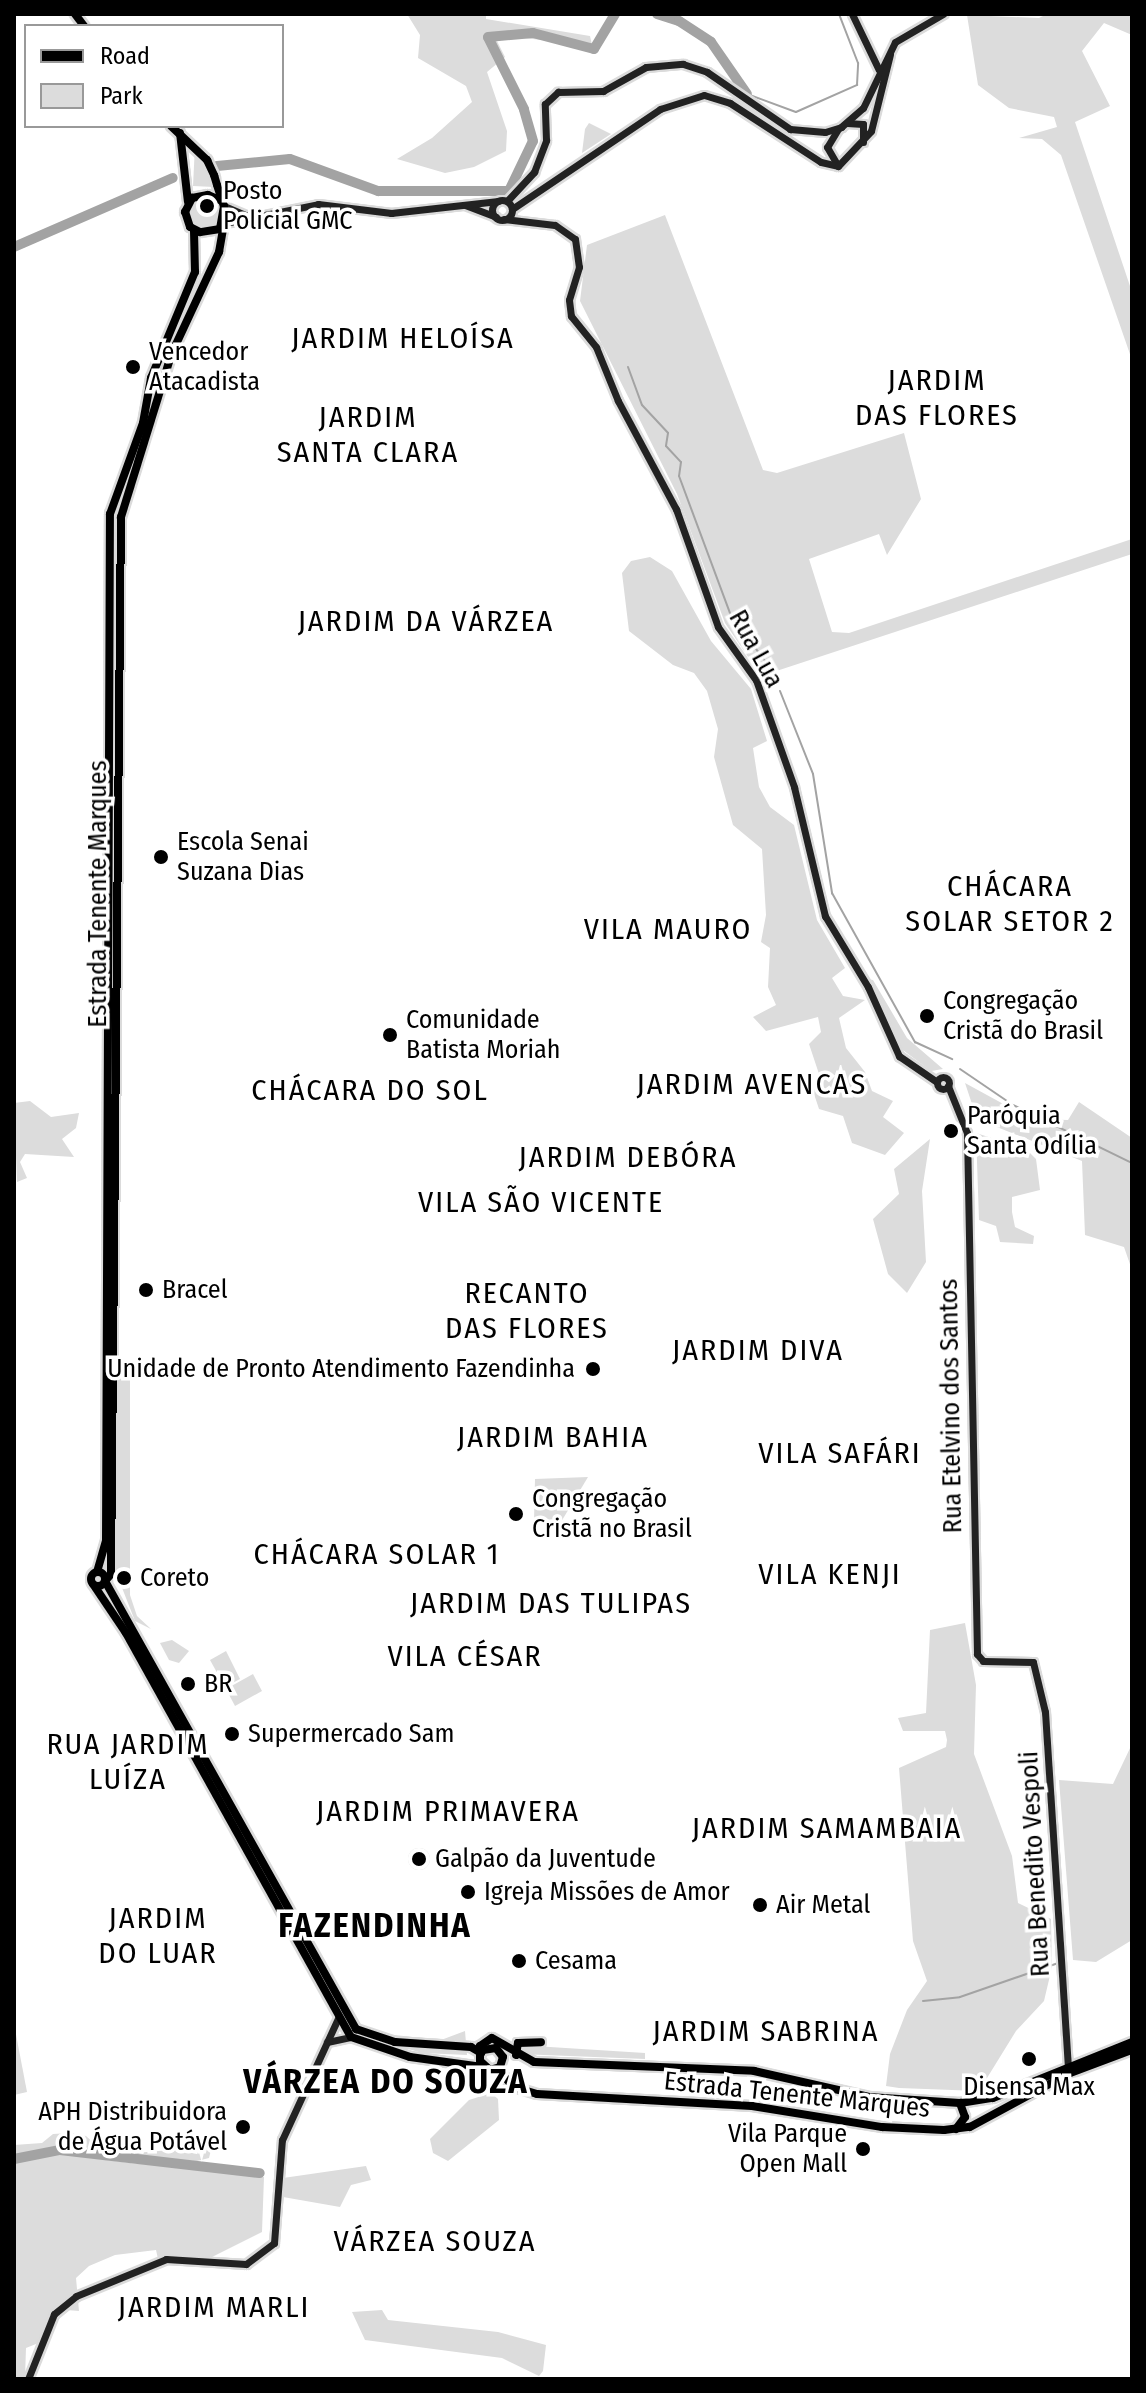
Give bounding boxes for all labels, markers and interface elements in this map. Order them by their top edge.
legend [24,24,284,128]
text: Road [100,42,150,70]
text: Park [100,82,143,110]
place label: Posto Policial GMC [223,175,352,236]
marker: Posto Policial GMC [198,197,216,215]
district label: JARDIM HELOÍSA [291,320,515,356]
place label: Vencedor Atacadista [149,336,260,398]
marker: Vencedor Atacadista [124,358,142,376]
district label: JARDIM DAS FLORES [855,362,1019,432]
district label: JARDIM SANTA CLARA [277,399,459,470]
district label: JARDIM DA VÁRZEA [298,603,554,639]
street label: Rua Lua [722,605,790,693]
street label: Estrada Tenente Marques [82,760,114,1028]
place label: Escola Senai Suzana Dias [177,826,309,888]
marker: Escola Senai Suzana Dias [152,848,170,866]
district label: CHÁCARA SOLAR SETOR 2 [905,868,1115,938]
district label: VILA MAURO [584,911,752,947]
place label: Congregação Cristã do Brasil [943,985,1103,1046]
place label: Comunidade Batista Moriah [406,1004,561,1066]
marker: Congregação Cristã do Brasil [918,1007,936,1025]
marker: Comunidade Batista Moriah [381,1026,399,1044]
district label: JARDIM AVENCAS [637,1066,867,1102]
district label: CHÁCARA DO SOL [251,1072,489,1108]
place label: Paróquia Santa Odília [967,1100,1097,1162]
marker: Paróquia Santa Odília [942,1122,960,1140]
district label: JARDIM DEBÓRA [519,1139,737,1175]
district label: VILA SÃO VICENTE [418,1184,664,1220]
place label: Bracel [162,1274,228,1306]
district label: RECANTO DAS FLORES [445,1275,609,1346]
street label: Rua Etelvino dos Santos [933,1278,969,1534]
marker: Bracel [137,1281,155,1299]
district label: JARDIM DIVA [672,1332,844,1368]
place label: Unidade de Pronto Atendimento Fazendinha [107,1353,575,1385]
marker: Unidade de Pronto Atendimento Fazendinha [582,1358,604,1380]
district label: JARDIM BAHIA [457,1419,649,1455]
district label: VILA SAFÁRI [758,1435,922,1471]
place label: Congregação Cristã no Brasil [532,1483,692,1544]
marker: Congregação Cristã no Brasil [507,1505,525,1523]
district label: CHÁCARA SOLAR 1 [254,1536,500,1572]
district label: VILA KENJI [758,1556,902,1592]
place label: Coreto [140,1562,209,1594]
marker: Coreto [115,1569,133,1587]
district label: JARDIM DAS TULIPAS [410,1585,692,1621]
district label: VILA CÉSAR [387,1638,543,1674]
place label: BR [204,1668,232,1700]
marker: BR [179,1675,197,1693]
place label: Supermercado Sam [248,1718,454,1750]
marker: Supermercado Sam [223,1725,241,1743]
district label: RUA JARDIM LUÍZA [46,1726,210,1796]
street label: Rua Benedito Vespoli [1014,1750,1056,1978]
district label: JARDIM PRIMAVERA [316,1793,580,1829]
district label: JARDIM SAMAMBAIA [692,1810,962,1846]
place label: Galpão da Juventude [435,1843,656,1875]
marker: Galpão da Juventude [410,1850,428,1868]
place label: Igreja Missões de Amor [484,1876,730,1908]
marker: Igreja Missões de Amor [459,1883,477,1901]
place label: Air Metal [776,1889,870,1921]
marker: Air Metal [751,1896,769,1914]
district label: JARDIM DO LUAR [98,1900,218,1970]
district label: FAZENDINHA [278,1906,472,1946]
place label: Cesama [535,1945,617,1977]
marker: Cesama [510,1952,528,1970]
district label: JARDIM SABRINA [652,2013,880,2049]
marker: Disensa Max [1020,2050,1038,2068]
district label: VÁRZEA DO SOUZA [243,2062,529,2102]
street label: Estrada Tenente Marques [662,2066,932,2124]
place label: Disensa Max [963,2071,1095,2103]
place label: APH Distribuidora de Água Potável [38,2096,227,2158]
marker: APH Distribuidora de Água Potável [234,2118,252,2136]
place label: Vila Parque Open Mall [728,2118,847,2180]
marker: Vila Parque Open Mall [854,2140,872,2158]
district label: VÁRZEA SOUZA [334,2223,536,2259]
district label: JARDIM MARLI [118,2289,310,2325]

